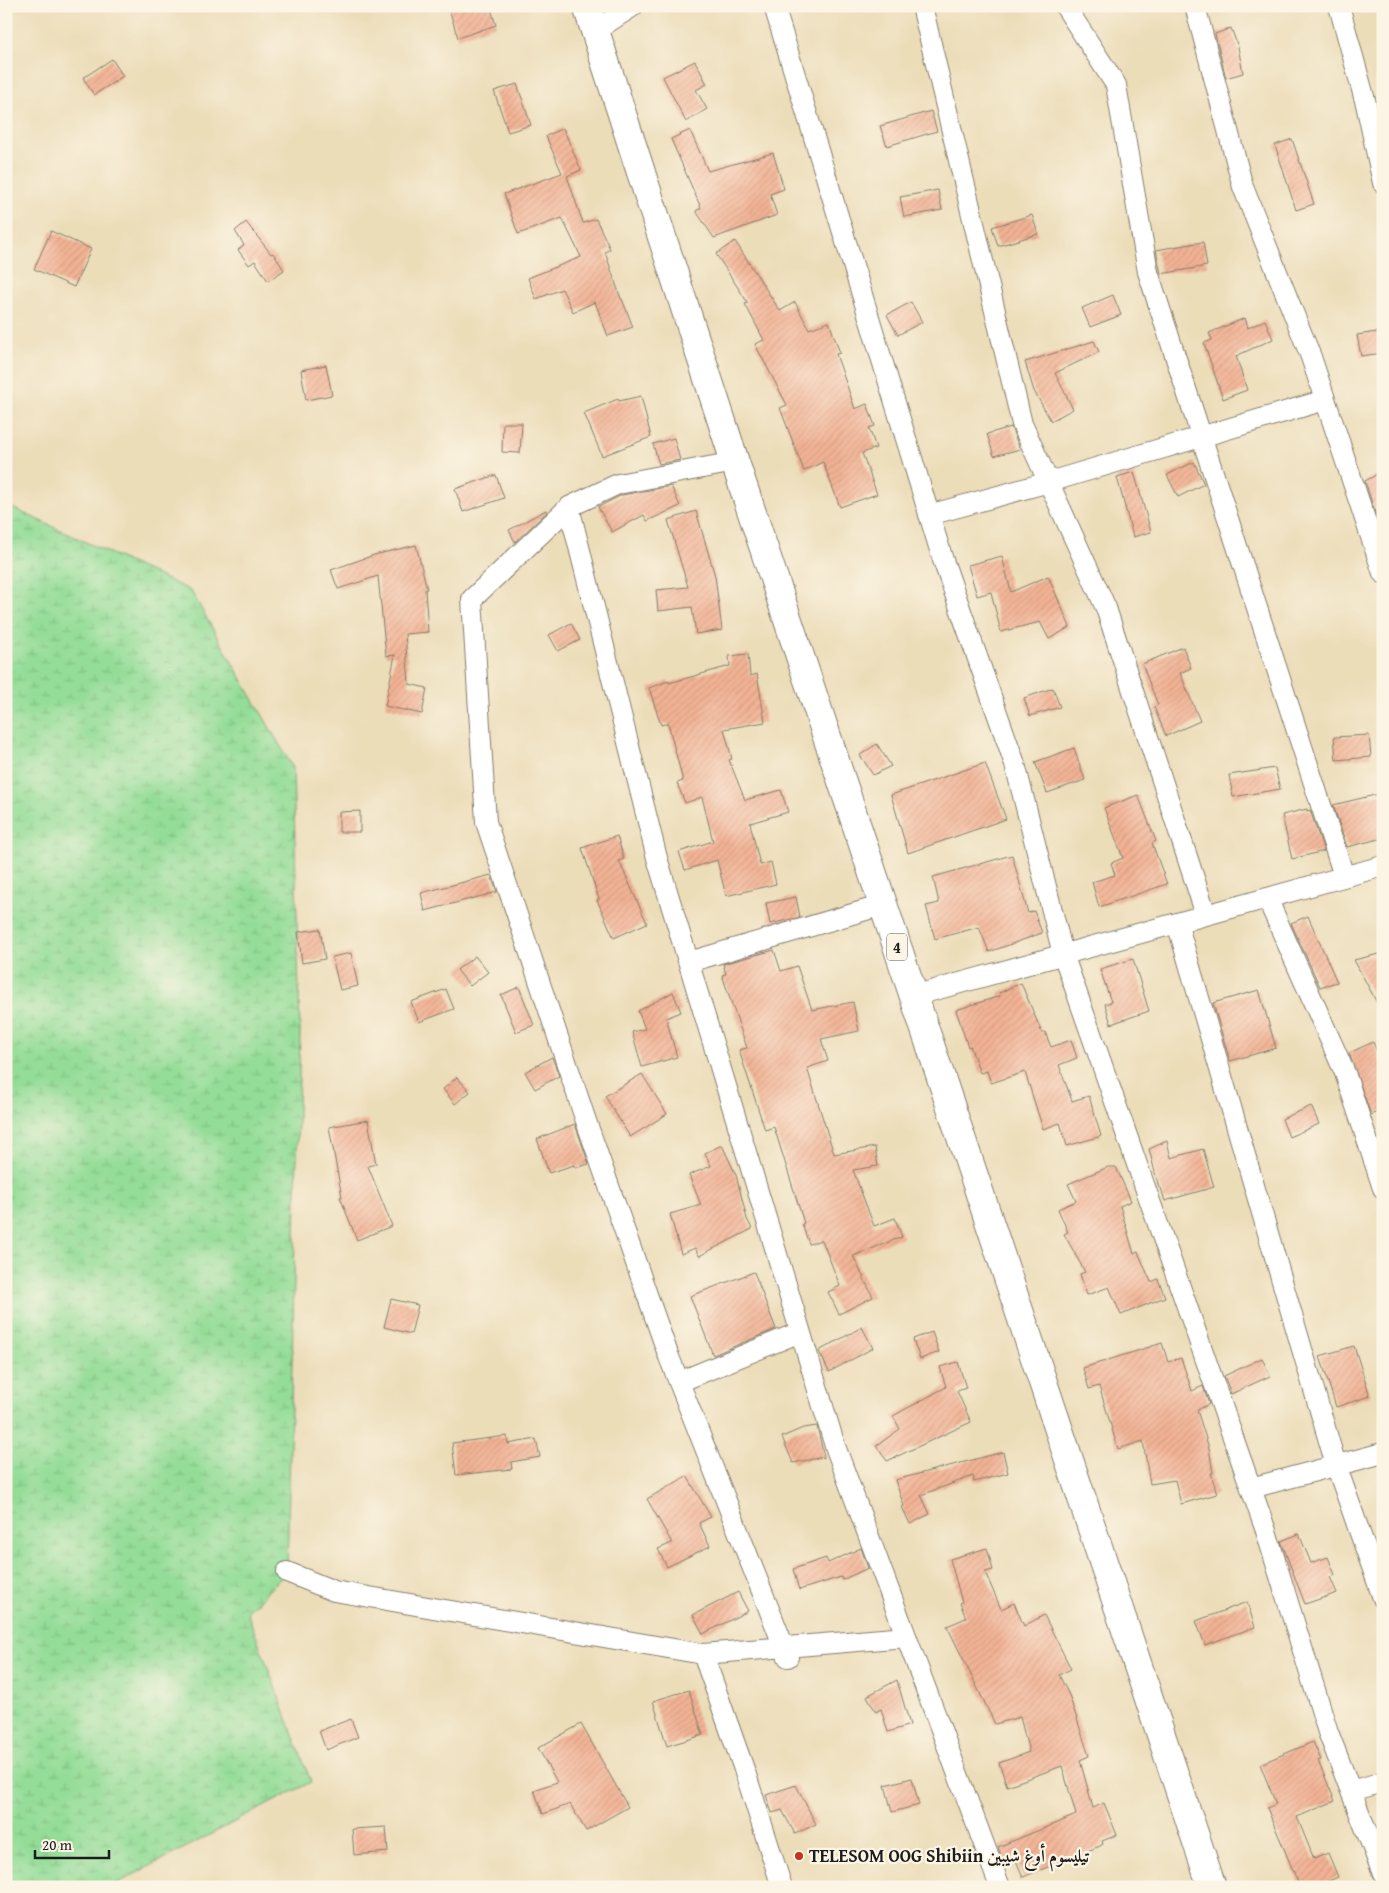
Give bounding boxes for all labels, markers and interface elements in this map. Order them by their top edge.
road number: 4 [887,934,907,960]
scale bar [35,1828,109,1860]
text: 20 m [42,1834,73,1855]
place label: TELESOM OOG Shibiin تيليسوم أوغ شيبين [809,1842,1090,1872]
marker: TELESOM OOG Shibiin تيليسوم أوغ شيبين [793,1850,805,1862]

